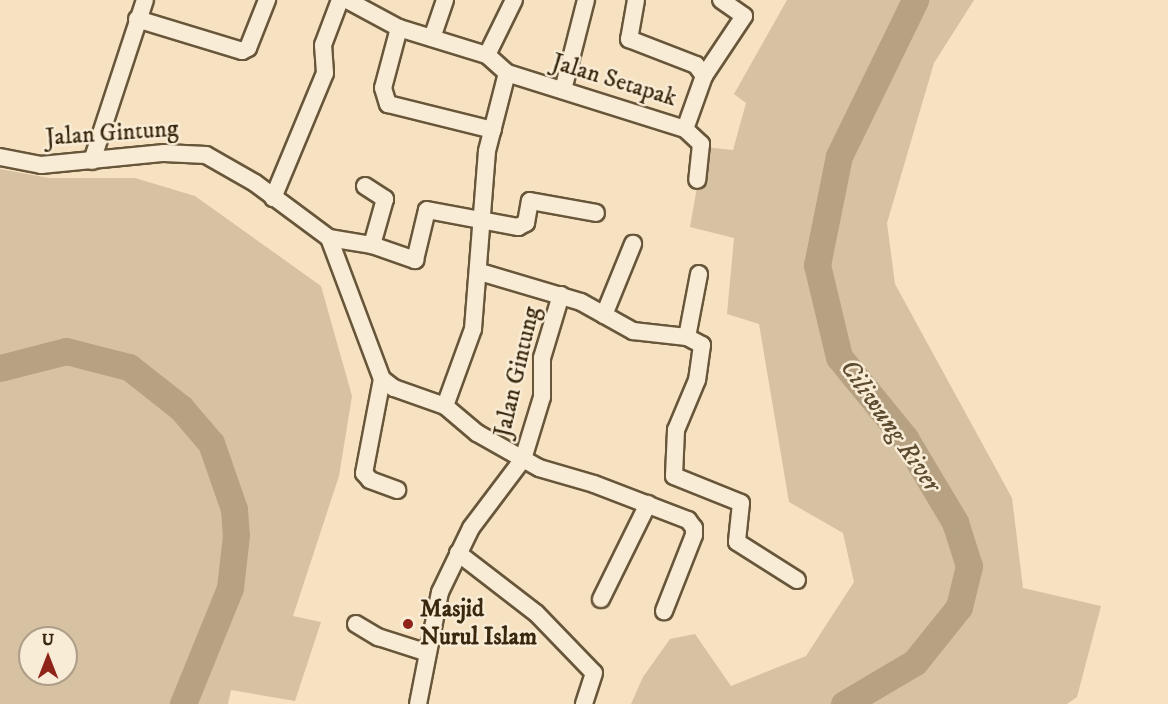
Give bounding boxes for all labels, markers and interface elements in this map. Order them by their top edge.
street label: Jalan Setapak [548,48,680,114]
street label: Jalan Gintung [45,115,179,153]
street label: Jalan Gintung [489,304,547,440]
water label: Ciliwung River [833,354,947,498]
place label: Masjid Nurul Islam [420,596,537,652]
marker: Masjid Nurul Islam [401,617,415,631]
north arrow [18,626,78,686]
text: U [42,630,54,650]

